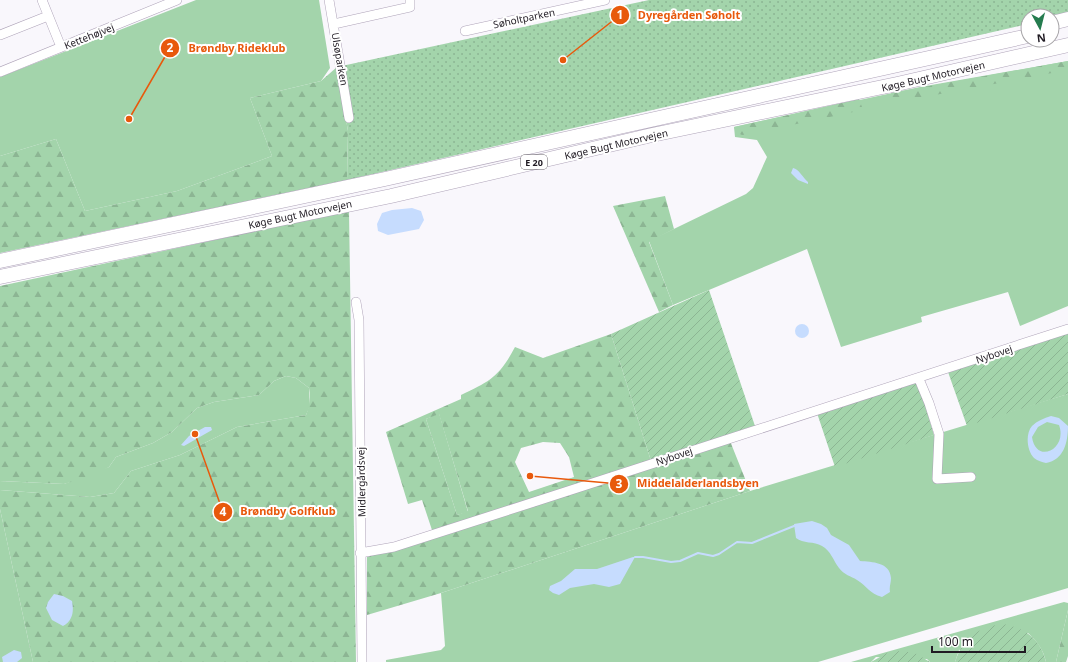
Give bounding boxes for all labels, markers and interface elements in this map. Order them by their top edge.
callout: Dyregården Søholt [610,4,748,27]
street label: Søholtparken [492,5,556,31]
text: 1 [617,6,623,23]
text: Dyregården Søholt [638,7,740,22]
north arrow [1020,8,1060,48]
street label: Kettehøjvej [62,20,116,52]
text: N [1036,30,1047,46]
street label: Ulsøparken [328,31,352,87]
callout: Brøndby Rideklub [160,37,293,60]
text: 2 [167,39,174,56]
text: Brøndby Rideklub [188,40,286,55]
street label: Køge Bugt Motorvejen [880,57,986,95]
street label: Køge Bugt Motorvejen [563,125,669,163]
road number: E 20 [521,155,547,169]
street label: Køge Bugt Motorvejen [247,196,353,232]
street label: Nybovej [974,341,1014,367]
street label: Nybovej [654,443,694,469]
street label: Midlergårdsvej [353,447,369,517]
callout: Middelalderlandsbyen [609,472,767,495]
text: 3 [616,475,623,492]
text: Middelalderlandsbyen [637,475,759,490]
callout: Brøndby Golfklub [213,500,344,523]
text: 4 [220,503,227,520]
text: Brøndby Golfklub [240,503,336,518]
scale bar [932,628,1025,654]
text: 100 m [938,633,973,650]

